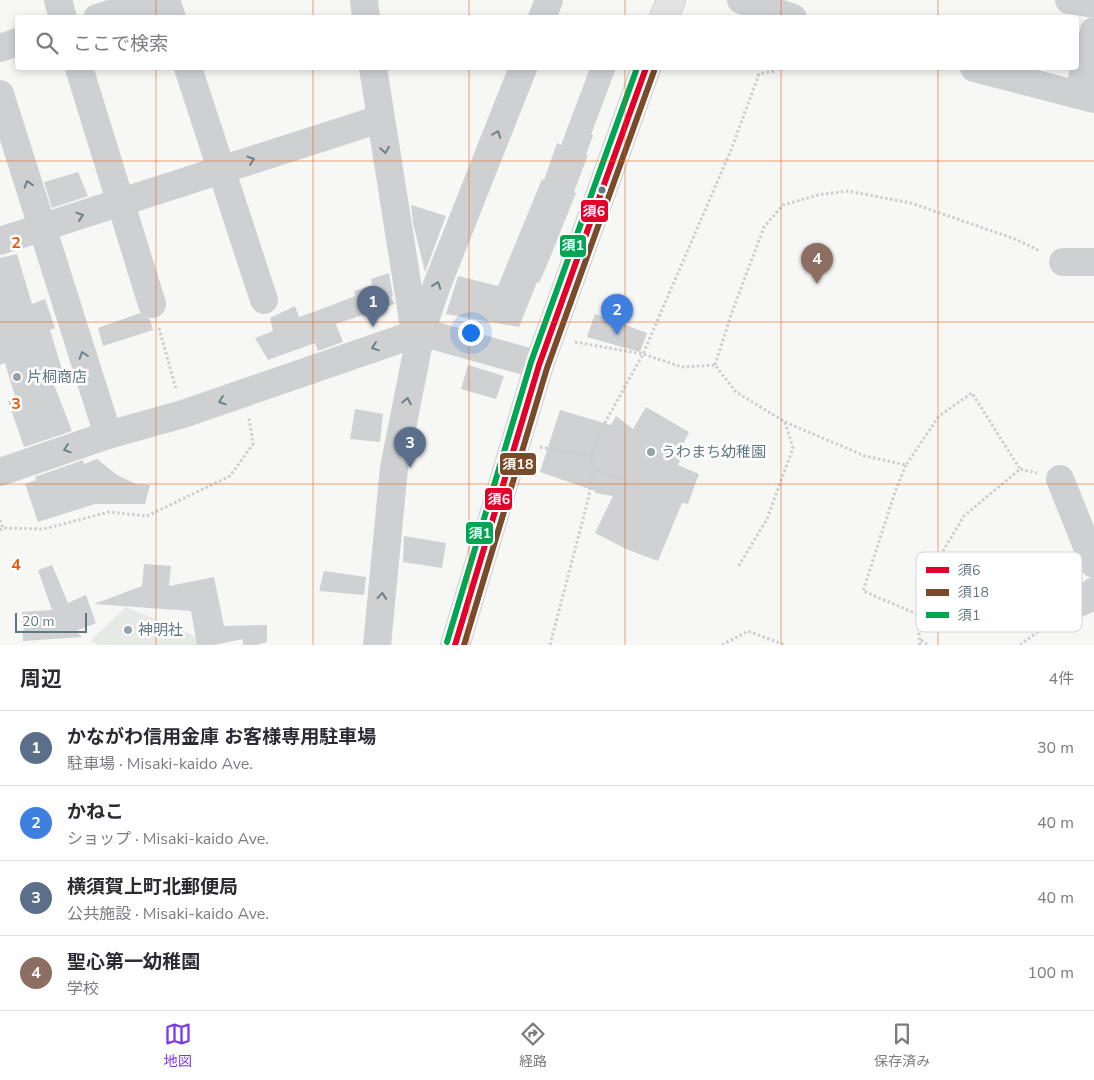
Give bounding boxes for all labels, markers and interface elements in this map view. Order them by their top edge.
search box [15,15,1079,70]
icon: search [33,29,61,57]
text: ここで検索 [73,31,168,57]
one-way arrow [490,130,501,139]
one-way arrow [380,146,390,155]
one-way arrow [246,156,255,166]
one-way arrow [24,180,34,189]
unlabelled marker [597,185,607,195]
line badge: 須6 [580,199,609,223]
text: 須6 [583,202,605,221]
one-way arrow [75,211,83,221]
text: 2 [11,232,21,254]
line badge: 須1 [559,234,587,258]
text: 須1 [562,236,584,255]
pin: 4 [801,243,833,284]
one-way arrow [431,282,441,290]
pin: 1 [357,286,389,327]
pin: 2 [601,294,633,335]
your location [458,320,484,346]
one-way arrow [372,341,380,351]
one-way arrow [78,352,88,360]
place label: 片桐商店 [27,367,87,387]
marker: 片桐商店 [11,371,23,383]
text: 3 [11,393,21,415]
one-way arrow [218,395,227,405]
one-way arrow [402,396,412,405]
pin: 3 [394,427,426,468]
place label: うわまち幼稚園 [661,442,766,462]
one-way arrow [63,443,72,453]
marker: うわまち幼稚園 [645,446,657,458]
line badge: 須18 [499,452,537,476]
text: 須18 [503,455,533,474]
line badge: 須6 [484,487,513,511]
text: 須6 [488,490,510,509]
line badge: 須1 [465,521,494,545]
text: 須1 [469,524,491,543]
legend [916,552,1082,632]
text: 4 [11,554,21,576]
text: 須6 [958,561,980,580]
text: 須18 [958,583,989,602]
one-way arrow [376,592,387,600]
text: 須1 [958,606,980,625]
scale bar [15,610,88,633]
text: 20 m [22,612,54,631]
place label: 神明社 [138,620,183,640]
marker: 神明社 [122,624,134,636]
text: 周辺 [20,665,62,693]
text: 4件 [1048,668,1074,690]
text: かながわ信用金庫 お客様専用駐車場 [67,724,376,750]
text: 1 [31,737,41,759]
text: 30 m [1037,737,1074,759]
text: 駐車場 · Misaki-kaido Ave. [67,753,253,775]
text: かねこ [67,799,124,825]
text: 2 [31,812,41,834]
text: 40 m [1037,812,1074,834]
text: ショップ · Misaki-kaido Ave. [67,828,269,850]
text: 横須賀上町北郵便局 [67,874,238,900]
text: 3 [31,887,41,909]
text: 40 m [1037,887,1074,909]
text: 公共施設 · Misaki-kaido Ave. [67,903,269,925]
text: 聖心第一幼稚園 [67,949,200,975]
text: 4 [31,962,41,984]
text: 100 m [1027,962,1074,984]
text: 学校 [67,978,99,1000]
tab: 地図 [164,1020,192,1071]
tab: 経路 [519,1020,547,1071]
tab: 保存済み [874,1020,930,1071]

